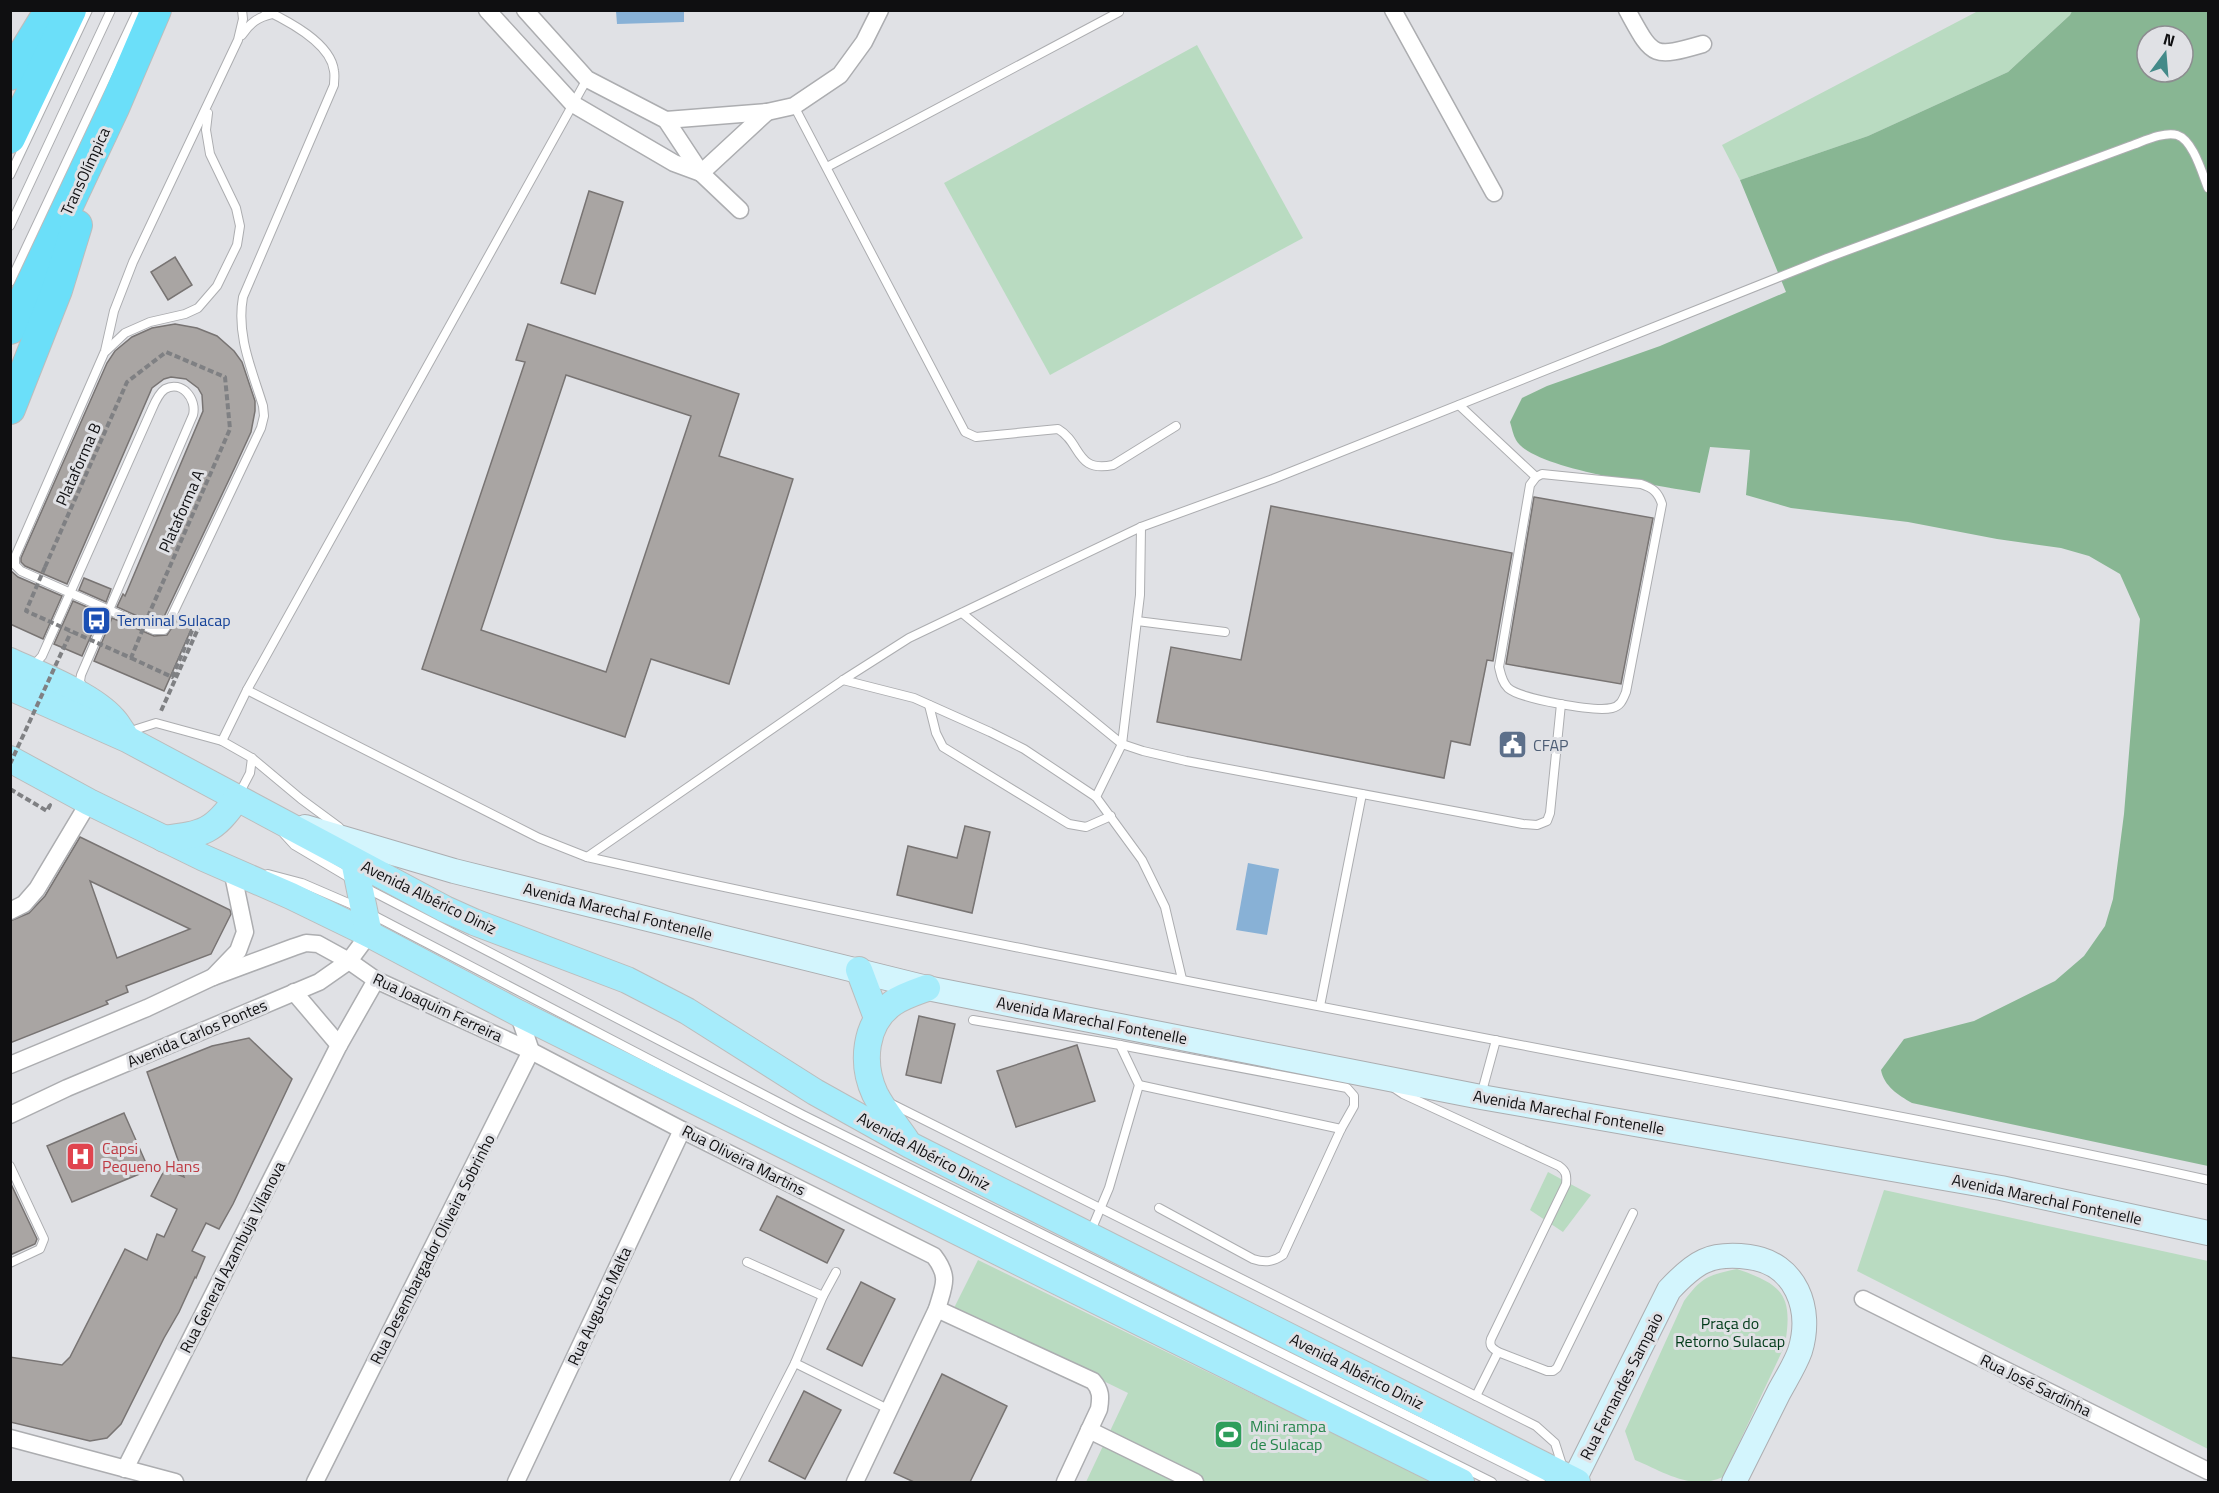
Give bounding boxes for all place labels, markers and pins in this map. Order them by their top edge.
bus stop icon: Terminal Sulacap [80,604,112,636]
place label: Terminal Sulacap [117,608,231,632]
public building icon: CFAP [1496,729,1528,761]
place label: CFAP [1533,733,1569,757]
place label: Capsi Pequeno Hans [102,1136,200,1178]
hospital icon: Capsi Pequeno Hans [65,1141,97,1173]
place label: Mini rampa de Sulacap [1250,1414,1326,1456]
sports icon: Mini rampa de Sulacap [1213,1419,1245,1451]

